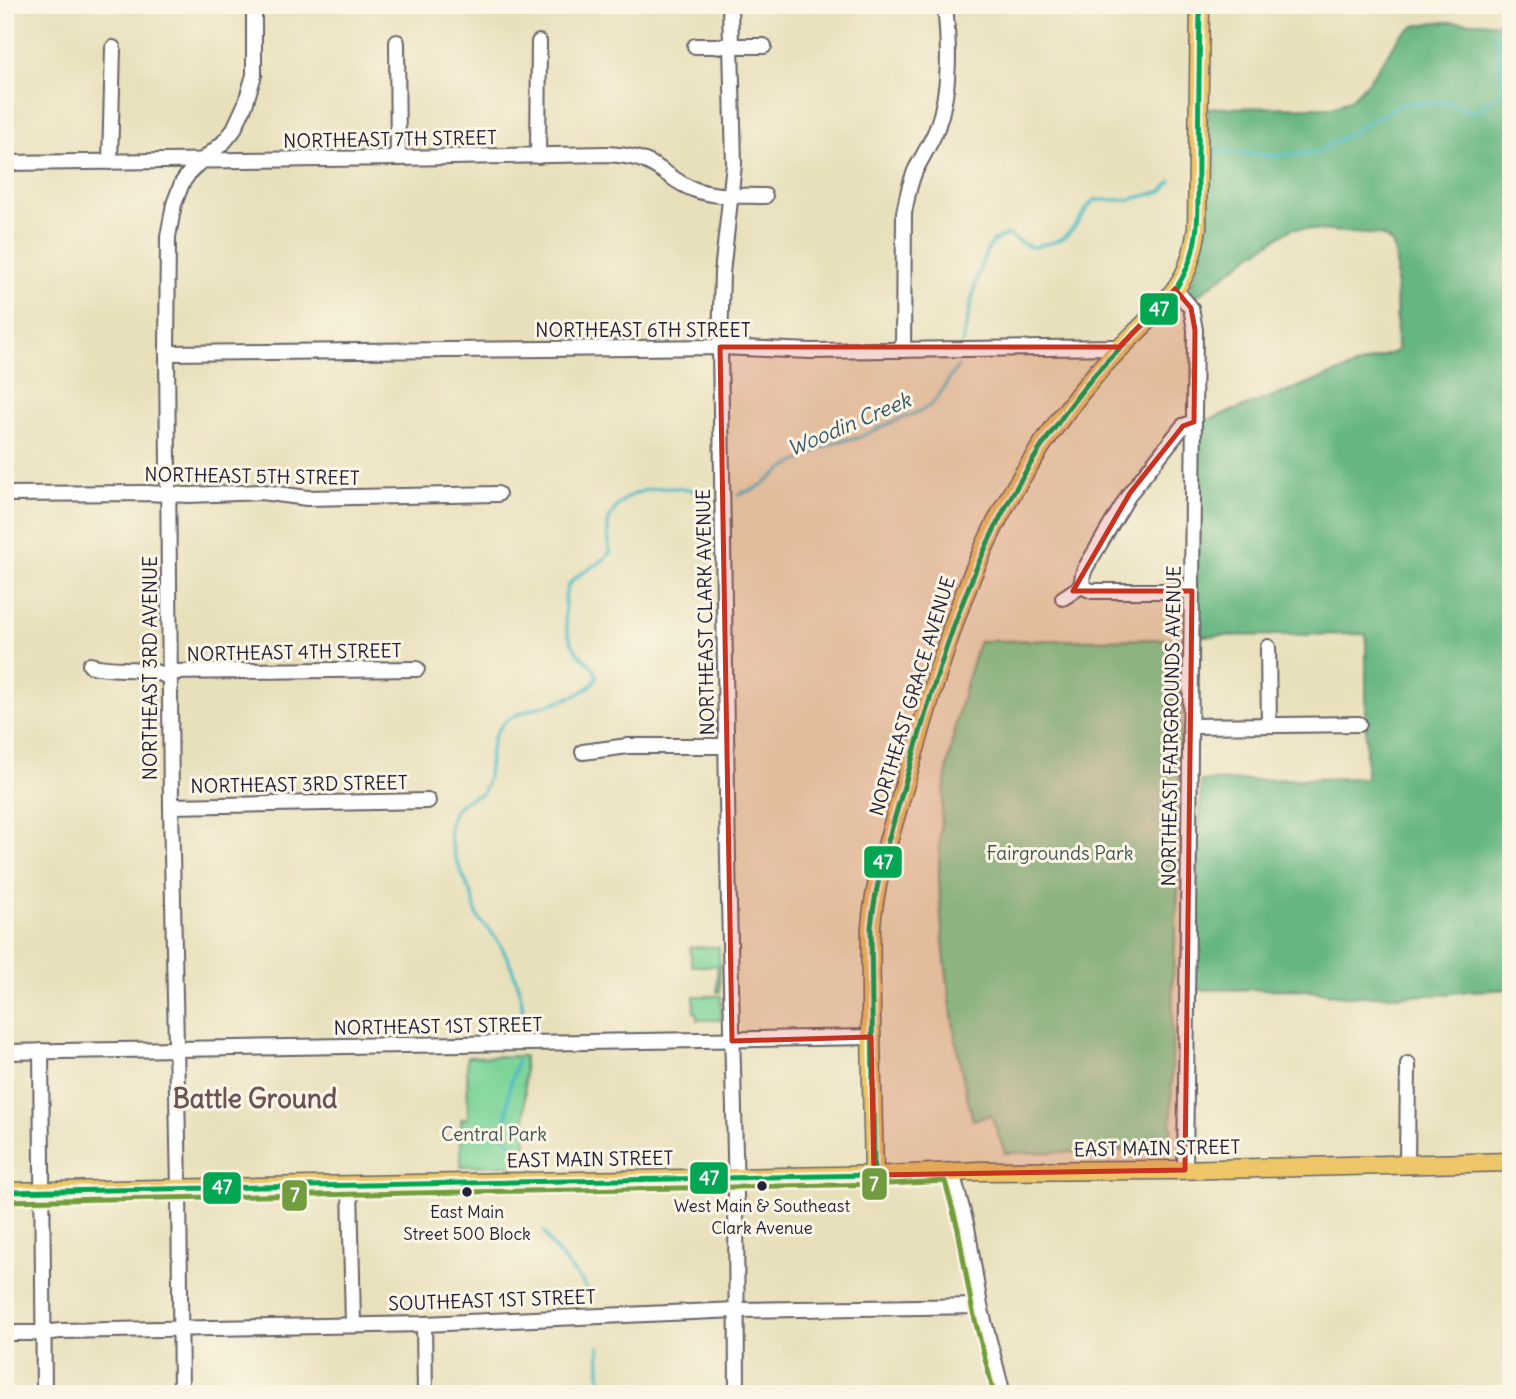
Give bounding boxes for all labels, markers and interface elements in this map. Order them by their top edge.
street label: NORTHEAST 7TH STREET [283,125,497,153]
line badge: 47 [1139,292,1179,326]
text: 47 [1149,297,1170,321]
street label: NORTHEAST 6TH STREET [535,318,751,342]
water label: Woodin Creek [783,385,916,462]
street label: NORTHEAST 5TH STREET [144,462,360,490]
street label: NORTHEAST CLARK AVENUE [691,488,719,736]
street label: NORTHEAST 3RD AVENUE [138,556,162,780]
street label: NORTHEAST FAIRGROUNDS AVENUE [1156,565,1186,887]
street label: NORTHEAST GRACE AVENUE [864,573,960,819]
street label: NORTHEAST 4TH STREET [186,638,402,666]
street label: NORTHEAST 3RD STREET [190,770,408,798]
park label: Fairgrounds Park [986,841,1134,865]
line badge: 47 [863,845,903,879]
text: 47 [873,850,894,874]
street label: NORTHEAST 1ST STREET [333,1012,543,1040]
district label: Battle Ground [173,1082,337,1115]
park label: Central Park [441,1122,547,1146]
street label: EAST MAIN STREET [1073,1135,1241,1161]
street label: EAST MAIN STREET [506,1146,674,1172]
line badge: 47 [689,1161,729,1195]
text: 47 [699,1166,720,1190]
line badge: 7 [861,1167,888,1201]
line badge: 47 [202,1171,242,1205]
text: 7 [869,1172,879,1196]
text: 47 [212,1175,233,1199]
line badge: 7 [281,1179,308,1212]
marker: West Main & Southeast Clark Avenue [755,1179,769,1193]
text: 7 [290,1183,300,1207]
marker: East Main Street 500 Block [460,1185,474,1199]
place label: West Main & Southeast Clark Avenue [674,1195,850,1239]
place label: East Main Street 500 Block [403,1201,531,1245]
street label: SOUTHEAST 1ST STREET [388,1284,596,1316]

